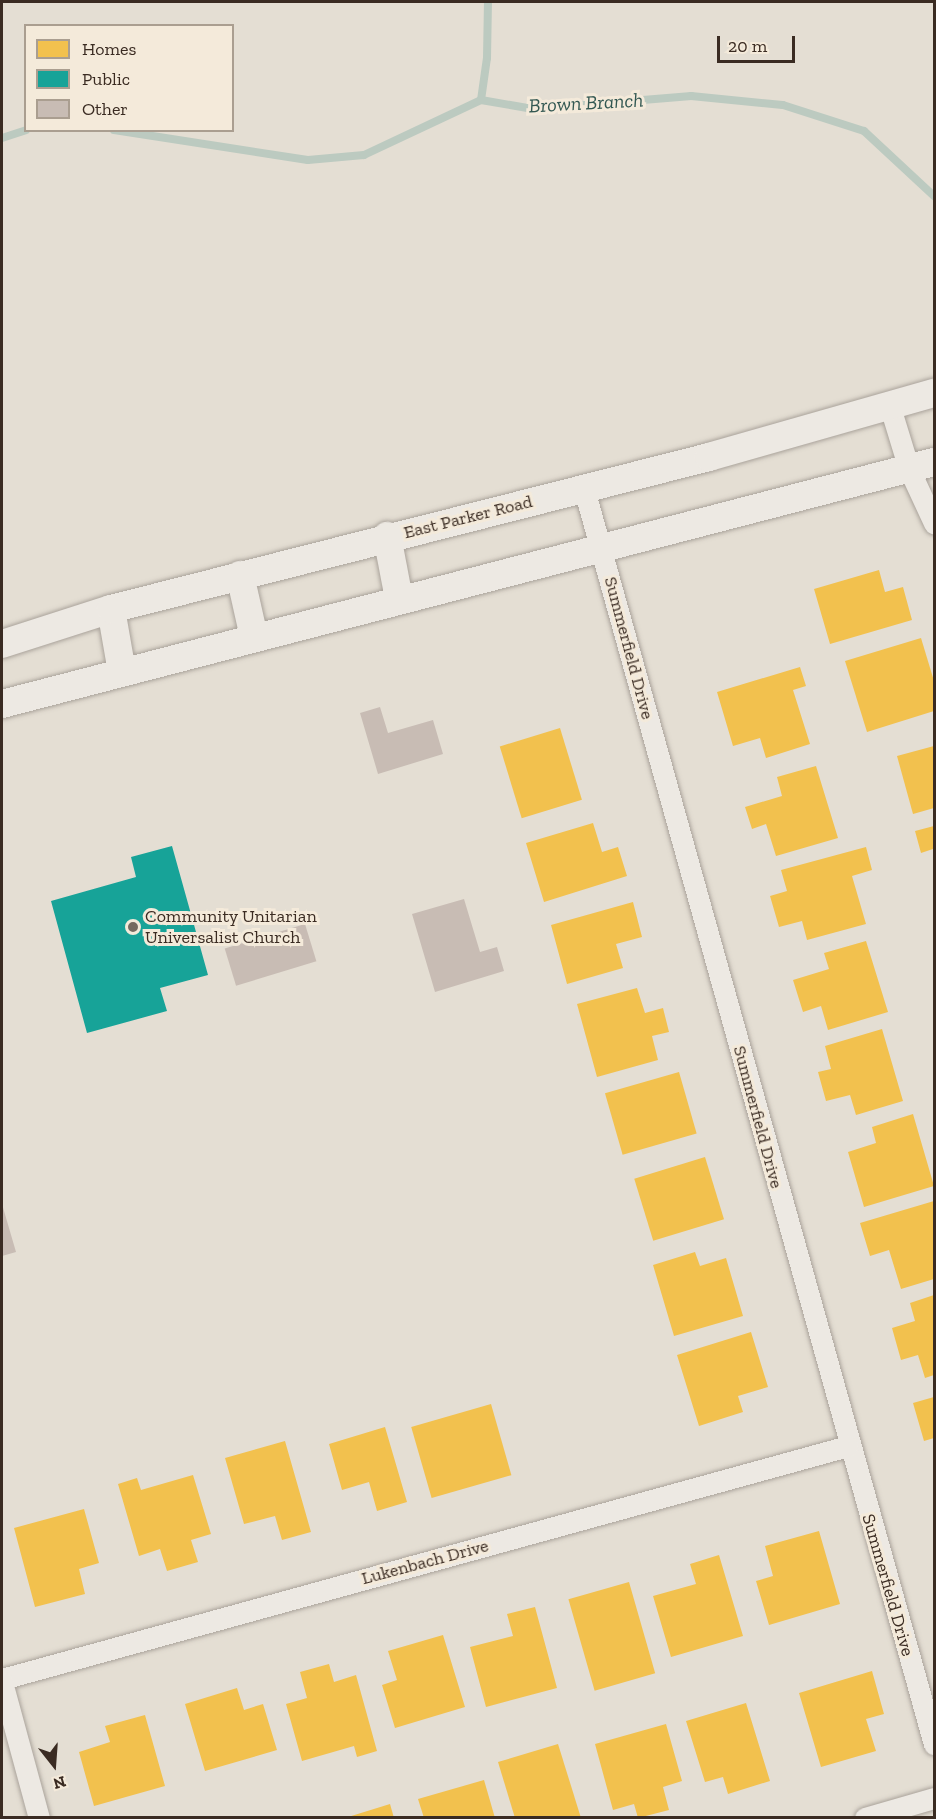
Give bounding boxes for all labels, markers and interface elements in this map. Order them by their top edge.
legend [24,24,234,132]
scale bar [720,24,798,62]
text: 20 m [728,35,767,57]
text: Homes [82,38,136,60]
text: Public [82,68,130,90]
water label: Brown Branch [528,88,644,118]
text: Other [82,98,128,120]
street label: East Parker Road [401,491,535,543]
street label: Summerfield Drive [600,574,658,722]
place label: Community Unitarian Universalist Church [145,906,317,948]
marker: Community Unitarian Universalist Church [126,920,140,934]
street label: Summerfield Drive [729,1043,787,1191]
street label: Summerfield Drive [857,1512,919,1658]
street label: Lukenbach Drive [359,1535,491,1589]
north arrow [24,1735,84,1795]
text: N [51,1772,68,1794]

